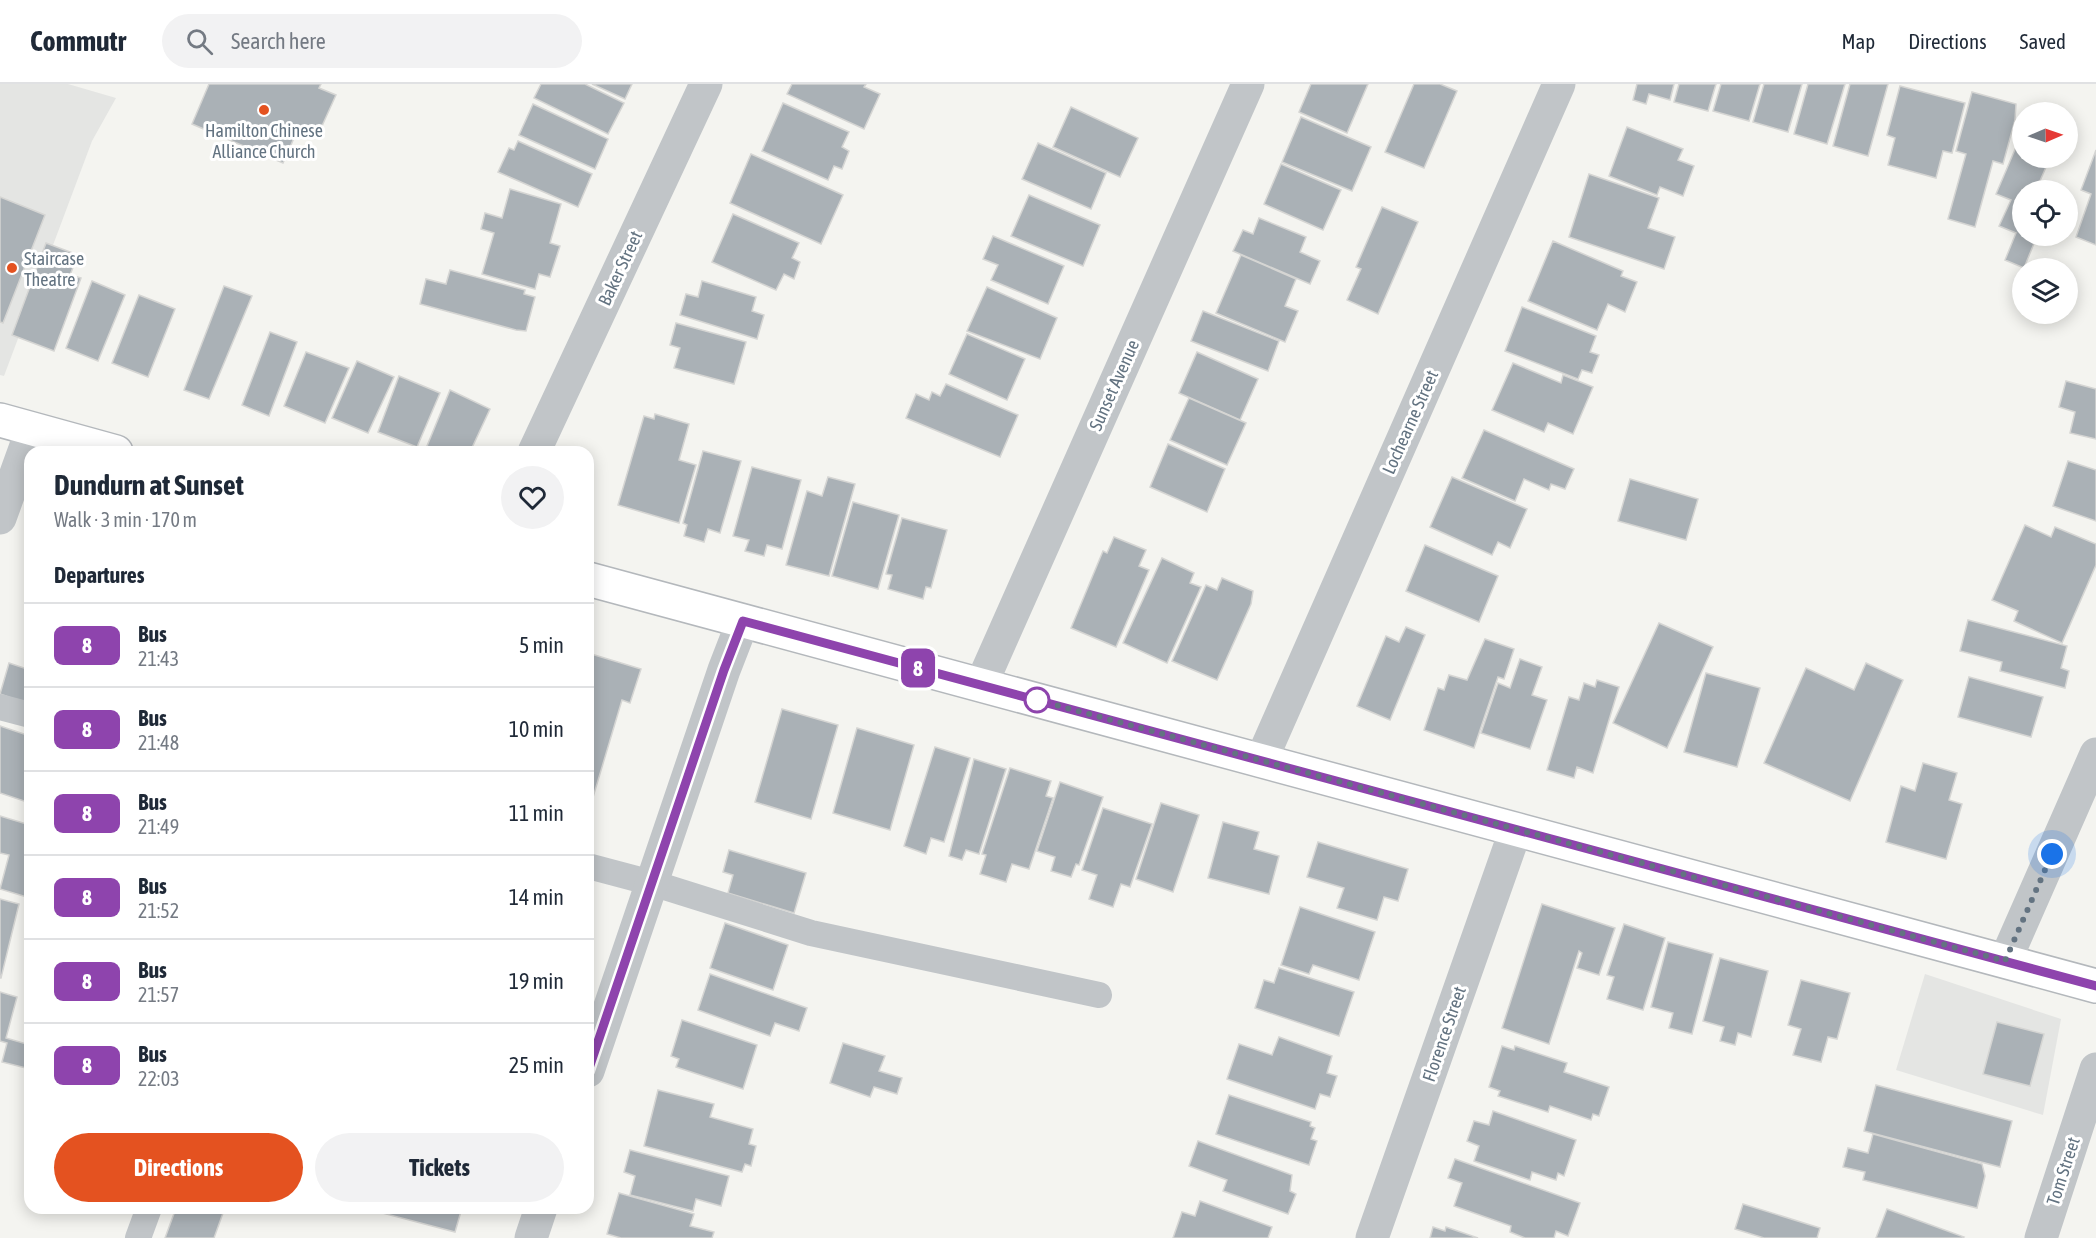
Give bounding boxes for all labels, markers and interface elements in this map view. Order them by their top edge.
search box [162,14,582,68]
text: Commutr [30,25,126,57]
icon: search [183,25,216,58]
text: Search here [231,28,326,54]
text: Map [1841,29,1875,53]
text: Directions [1908,29,1987,53]
text: Saved [2020,29,2066,53]
north arrow [2012,102,2078,168]
map controls [2012,102,2078,324]
marker: Hamilton Chinese Alliance Church [257,103,271,117]
place label: Hamilton Chinese Alliance Church [205,120,323,162]
button: locate [2012,180,2078,246]
street label: Baker Street [594,227,646,309]
place label: Staircase Theatre [24,248,84,290]
button: layers [2012,258,2078,324]
marker: Staircase Theatre [5,261,19,275]
street label: Sunset Avenue [1085,336,1143,434]
street label: Lochearne Street [1378,367,1442,477]
button: heart [501,466,564,529]
text: Dundurn at Sunset [54,469,244,501]
text: Walk · 3 min · 170 m [54,508,197,531]
text: Departures [54,562,144,588]
text: Bus [138,621,167,647]
text: 5 min [519,632,564,658]
text: 8 [82,633,92,657]
text: 21:43 [138,647,179,670]
line badge: 8 [898,648,938,688]
text: 8 [913,656,923,680]
unlabelled marker [1024,687,1050,713]
text: Bus [138,705,167,731]
text: 10 min [509,716,564,742]
text: 8 [82,717,92,741]
text: 21:48 [138,731,179,754]
text: Bus [138,789,167,815]
text: 11 min [509,800,564,826]
text: 8 [82,801,92,825]
text: 21:49 [138,815,179,838]
your location [2037,839,2067,869]
text: Bus [138,873,167,899]
text: 14 min [509,884,564,910]
text: 8 [82,885,92,909]
text: 21:52 [138,899,179,922]
text: Bus [138,957,167,983]
text: 19 min [509,968,564,994]
text: 8 [82,969,92,993]
text: 21:57 [138,983,179,1006]
street label: Florence Street [1418,984,1470,1084]
text: Bus [138,1041,167,1067]
text: 25 min [509,1052,564,1078]
text: 8 [82,1053,92,1077]
text: 22:03 [138,1067,180,1090]
button: Directions [54,1133,303,1202]
button: Tickets [315,1133,564,1202]
street label: Tom Street [2042,1134,2084,1208]

